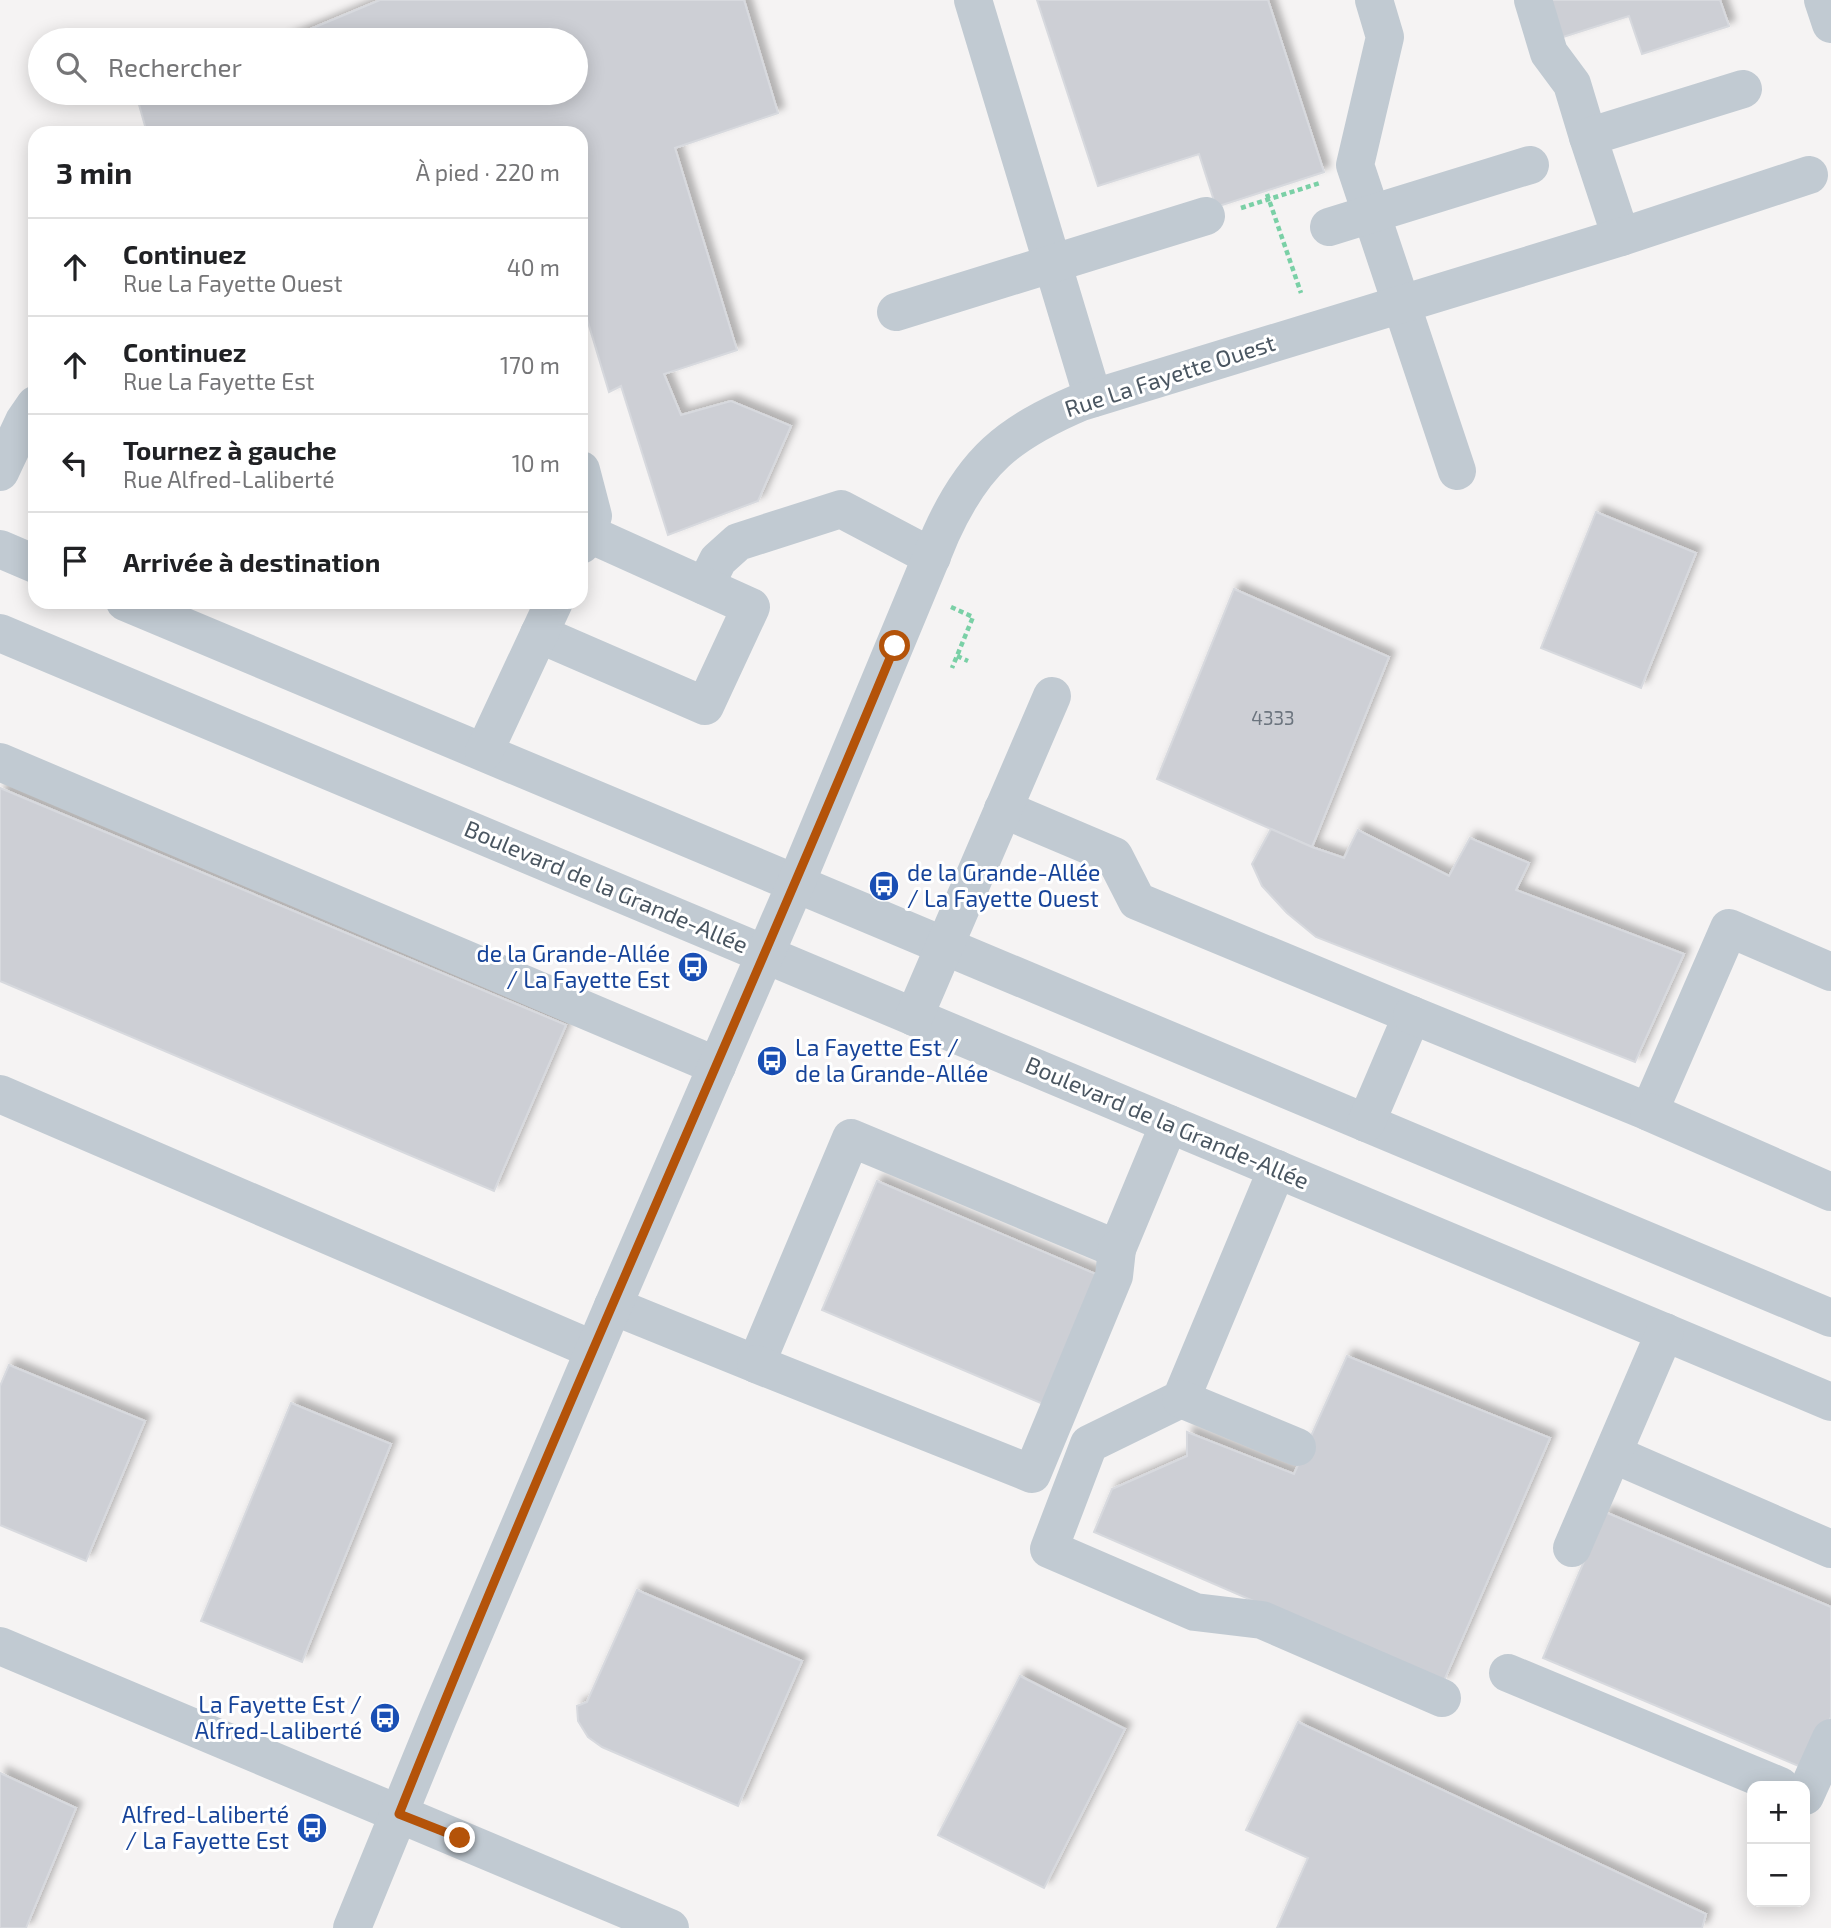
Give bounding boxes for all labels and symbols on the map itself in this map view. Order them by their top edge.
street label: Rue La Fayette Ouest [1061,328,1279,422]
route start [879,630,910,661]
house number: 4333 [1251,706,1295,729]
street label: Boulevard de la Grande-Allée [461,814,752,959]
place label: de la Grande-Allée / La Fayette Ouest [907,858,1100,912]
bus stop icon: de la Grande-Allée / La Fayette Ouest [867,869,901,903]
place label: de la Grande-Allée / La Fayette Est [477,939,670,993]
bus stop icon: de la Grande-Allée / La Fayette Est [676,950,710,984]
place label: La Fayette Est / de la Grande-Allée [795,1033,988,1087]
bus stop icon: La Fayette Est / de la Grande-Allée [755,1044,789,1078]
street label: Boulevard de la Grande-Allée [1022,1050,1313,1195]
place label: La Fayette Est / Alfred-Laliberté [195,1690,362,1744]
bus stop icon: La Fayette Est / Alfred-Laliberté [368,1701,402,1735]
place label: Alfred-Laliberté / La Fayette Est [122,1800,289,1854]
bus stop icon: Alfred-Laliberté / La Fayette Est [295,1811,329,1845]
route end [444,1822,475,1853]

